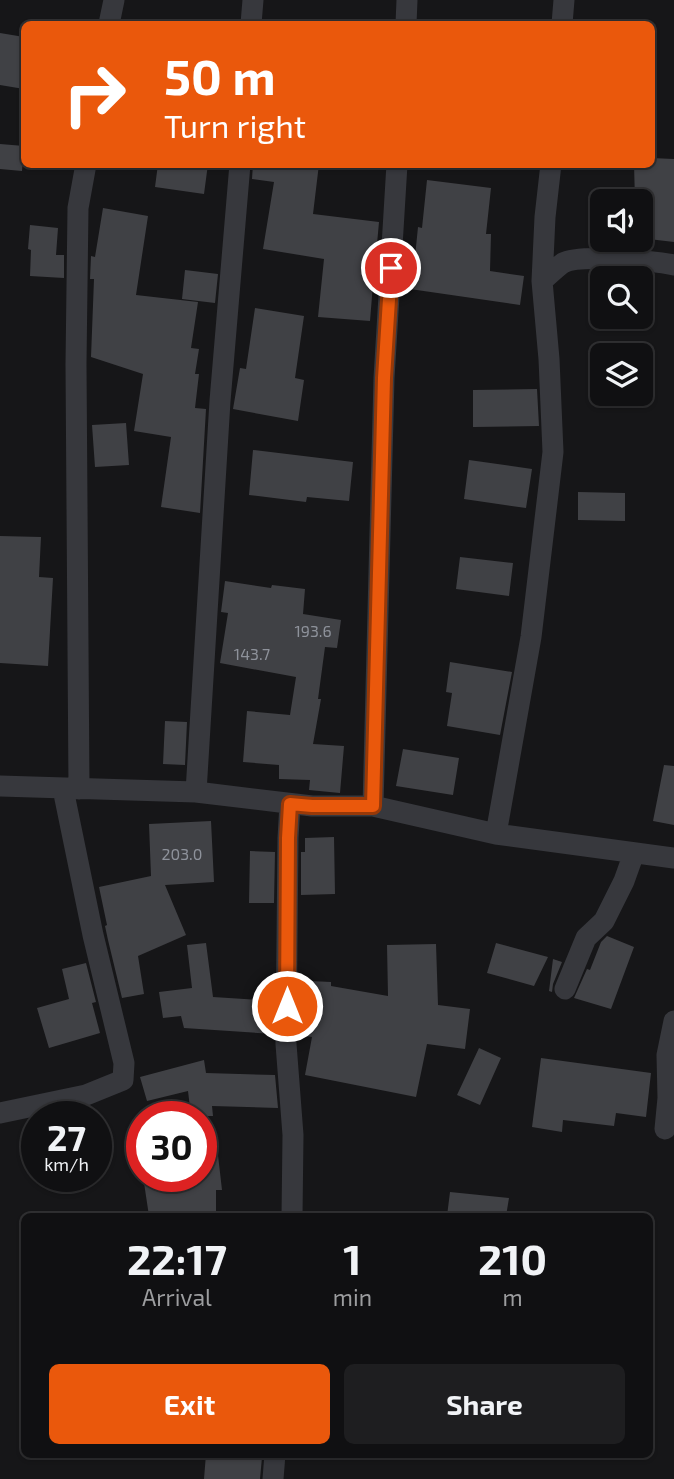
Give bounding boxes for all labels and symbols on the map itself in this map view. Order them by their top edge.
pin [361,238,421,298]
house number: 193.6 [294,621,332,640]
house number: 143.7 [234,644,270,663]
house number: 203.0 [162,844,202,863]
position arrow [250,969,324,1043]
speed limit sign: 30 [126,1101,217,1192]

